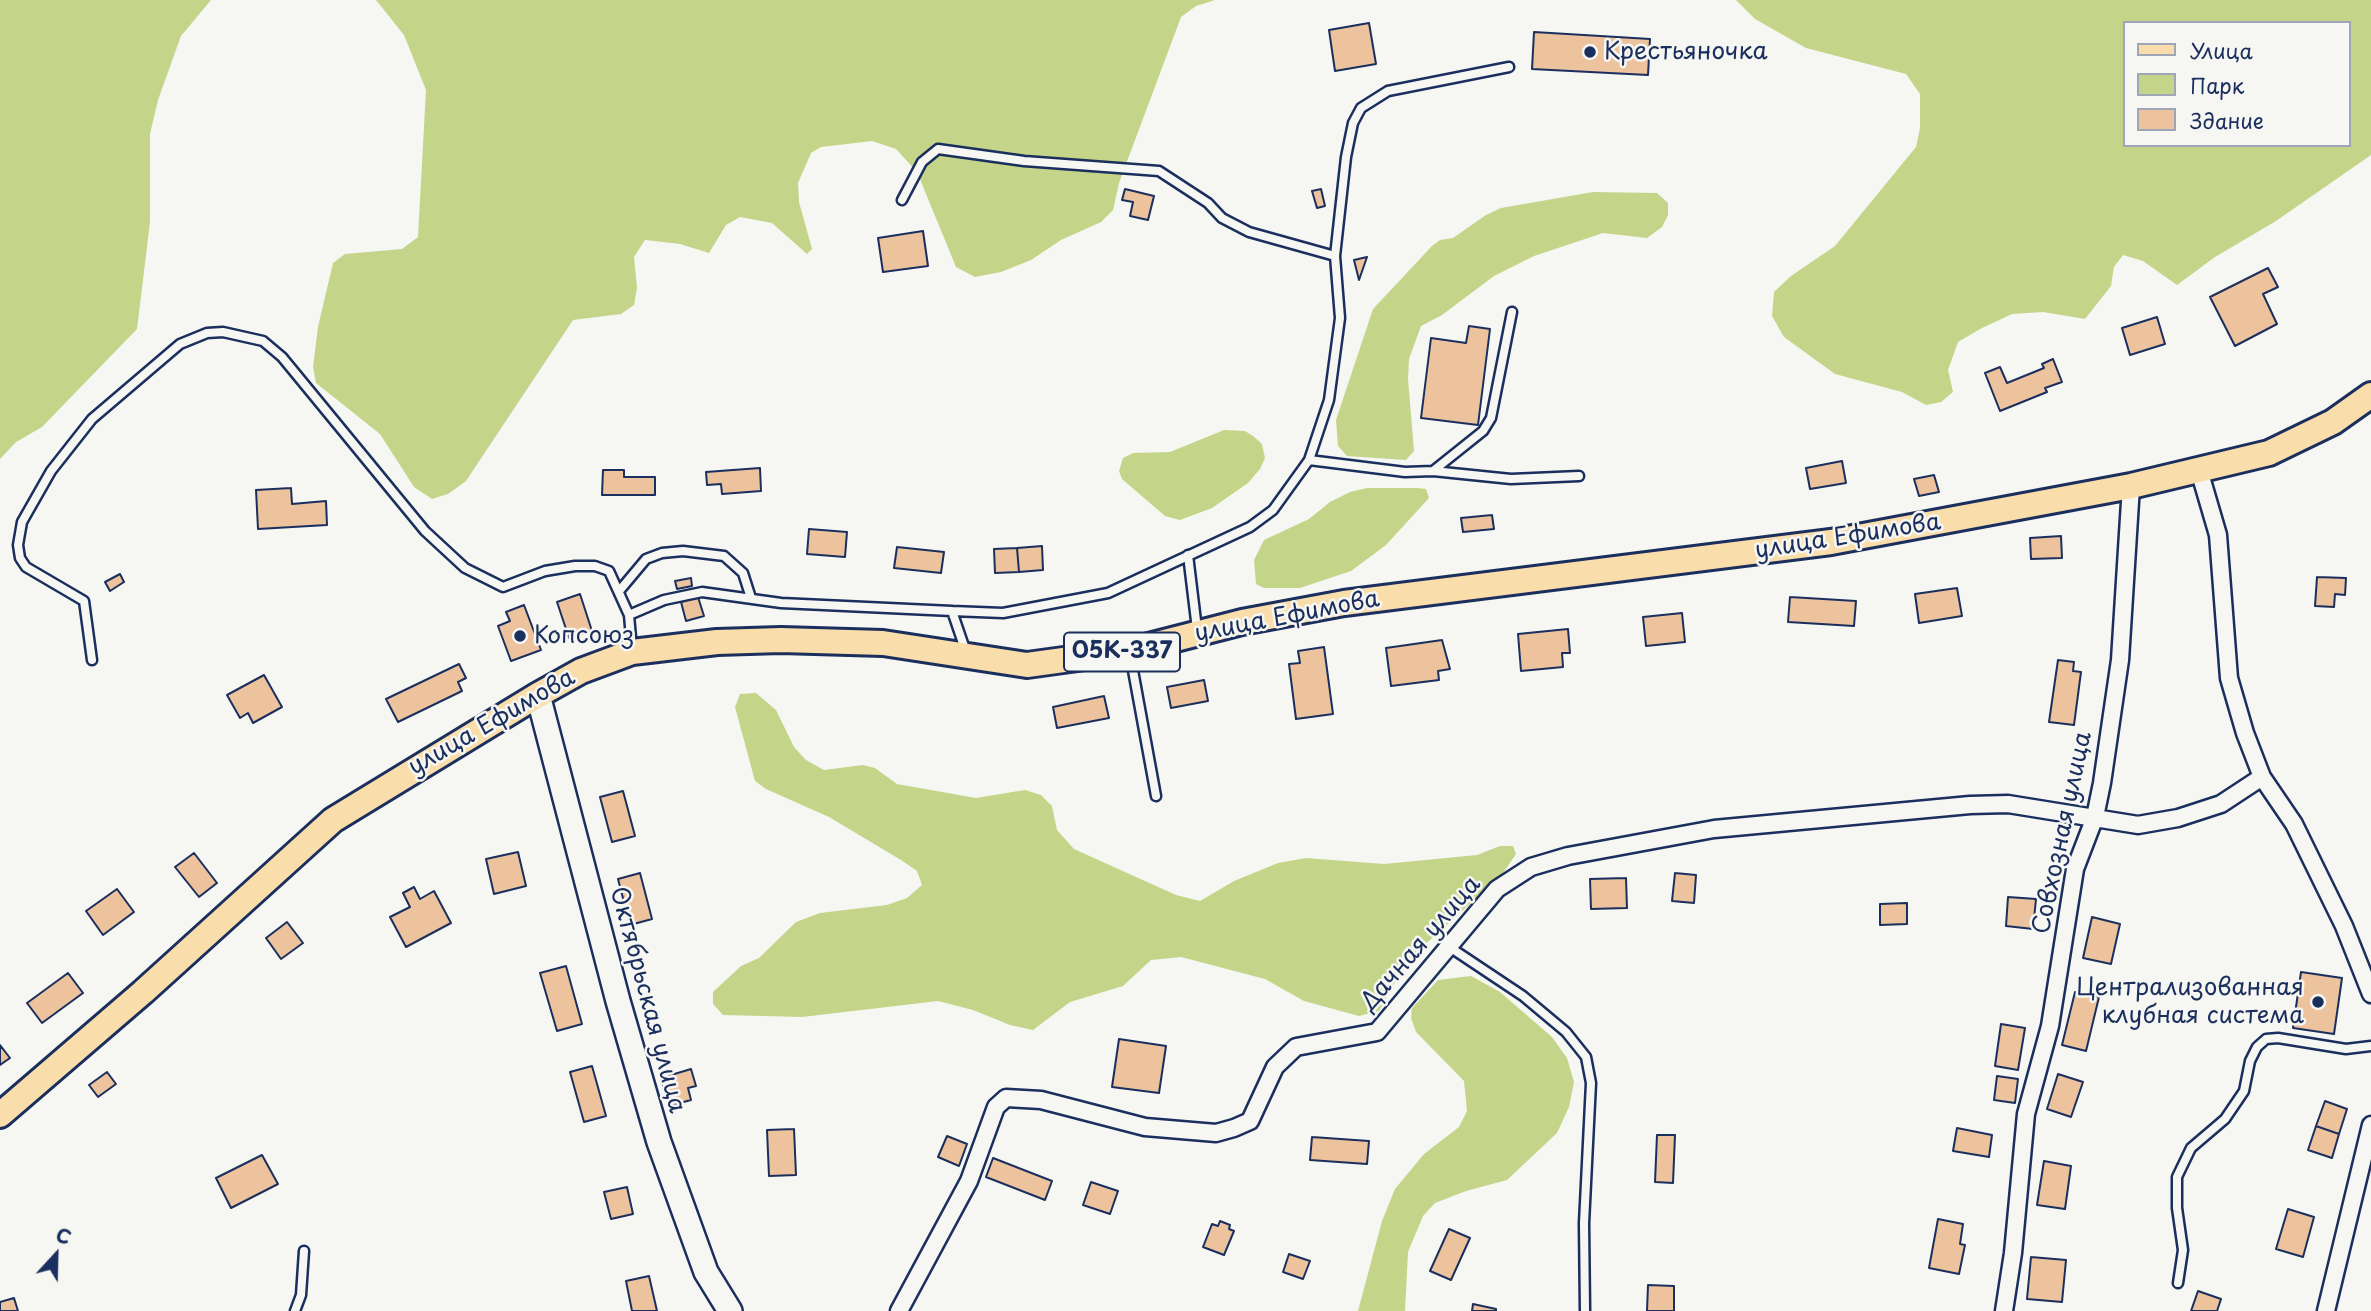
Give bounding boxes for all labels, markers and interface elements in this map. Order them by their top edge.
legend [2122,21,2350,147]
text: Улица [2190,34,2253,66]
place label: Крестьяночка [1604,38,1768,66]
marker: Крестьяночка [1582,44,1598,60]
text: Парк [2190,69,2244,101]
text: Здание [2190,104,2264,136]
street label: улица Ефимова [1753,508,1943,566]
street label: улица Ефимова [1192,585,1382,649]
place label: Копсоюз [534,622,634,650]
marker: Копсоюз [512,628,528,644]
road number: 05К-337 [1064,632,1180,672]
street label: улица Ефимова [404,664,580,782]
street label: Совхозная улица [2027,729,2099,937]
street label: Дачная улица [1355,871,1487,1017]
street label: Октябрьская улица [603,884,691,1116]
place label: Централизованная клубная система [2076,974,2304,1030]
marker: Централизованная клубная система [2310,994,2326,1010]
north arrow [21,1220,91,1290]
text: С [52,1220,76,1251]

